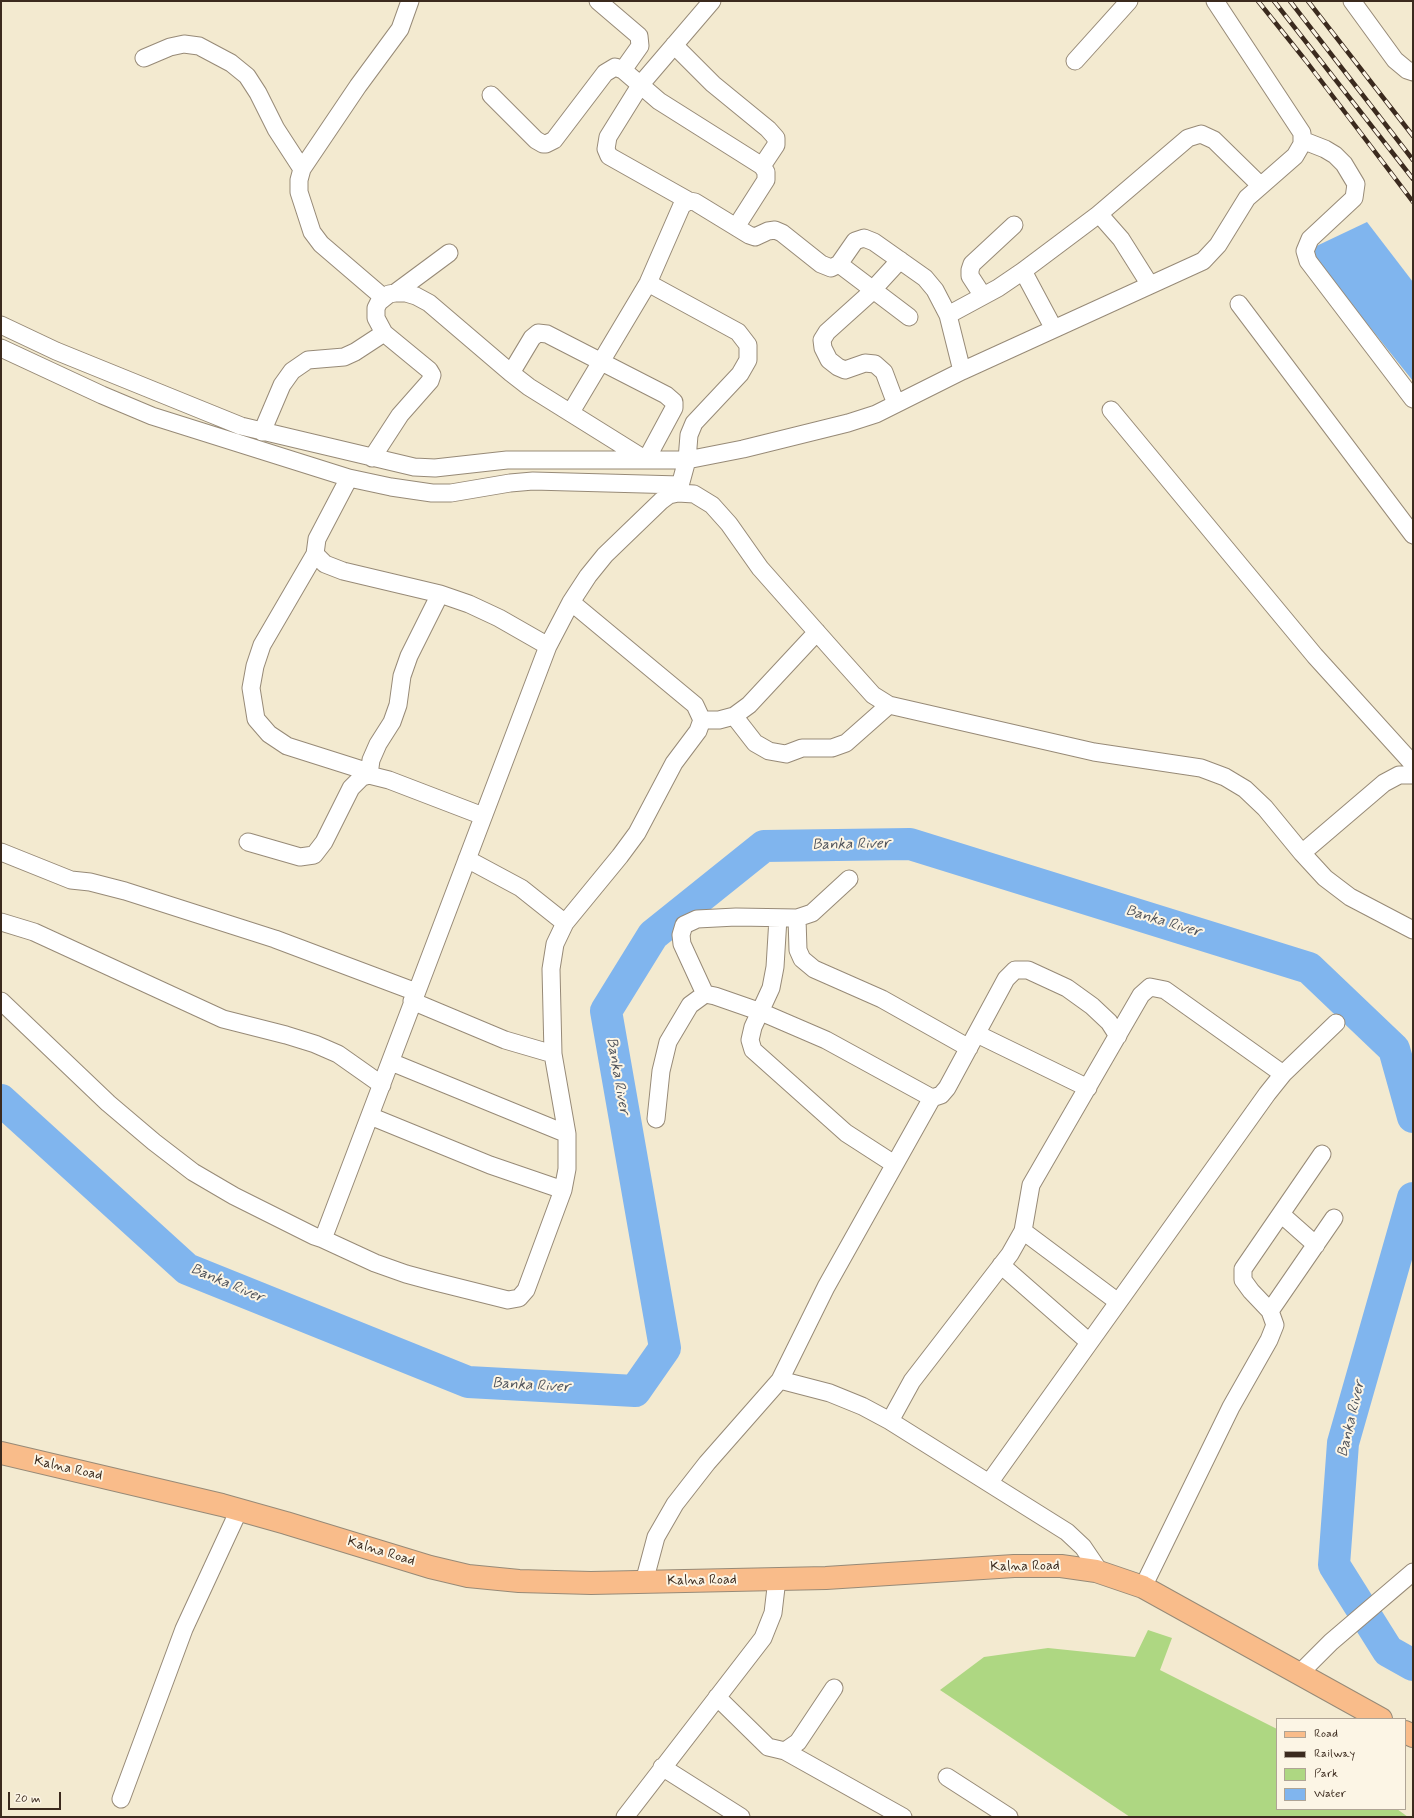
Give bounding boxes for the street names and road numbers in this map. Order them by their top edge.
street label: Kalna Road [32,1453,104,1485]
street label: Kalna Road [345,1534,417,1570]
street label: Kalna Road [990,1558,1060,1576]
street label: Kalna Road [667,1572,737,1590]

